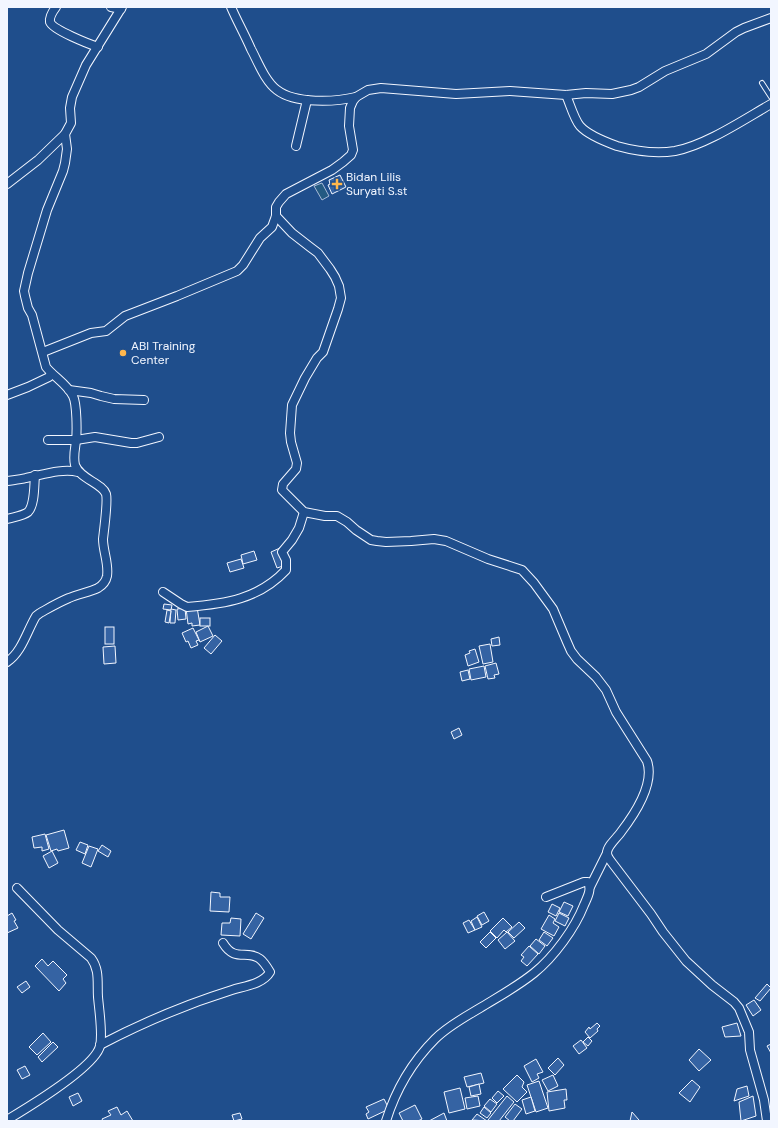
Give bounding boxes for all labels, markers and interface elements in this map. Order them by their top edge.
place label: Bidan Lilis Suryati S.st [346,169,408,199]
marker: Bidan Lilis Suryati S.st [331,178,343,190]
place label: ABI Training Center [131,338,196,368]
marker: ABI Training Center [118,348,128,358]

